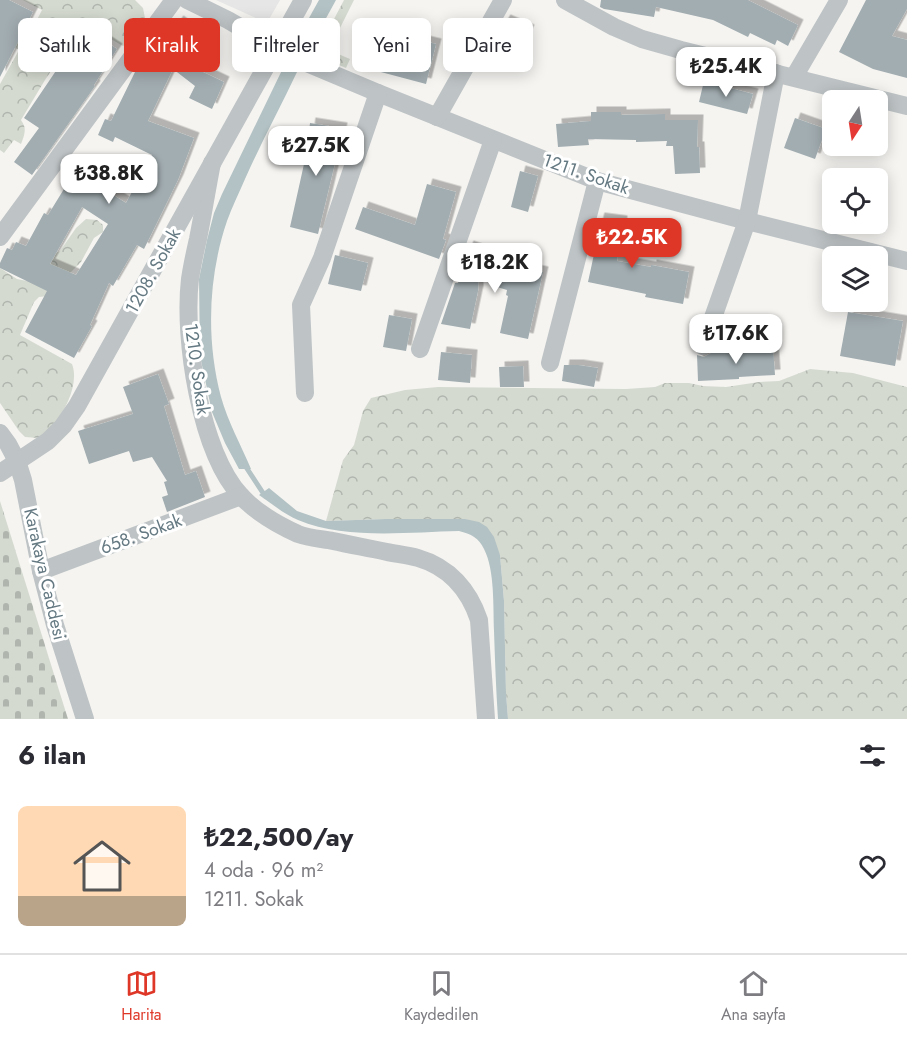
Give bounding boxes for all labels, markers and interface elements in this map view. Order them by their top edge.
chip: Satılık [18,18,112,72]
chip: Kiralık [124,18,220,72]
chip: Filtreler [232,18,340,72]
chip: Yeni [352,18,431,72]
chip: Daire [443,18,533,72]
pin: ₺25.4K [677,47,775,98]
text: ₺25.4K [690,52,762,81]
north arrow [822,90,888,156]
map controls [822,90,888,312]
pin: ₺27.5K [267,126,365,177]
text: ₺27.5K [282,131,350,160]
street label: 1211. Sokak [539,147,633,201]
pin: ₺38.8K [60,154,158,205]
text: ₺38.8K [74,159,144,188]
button: locate [822,168,888,234]
pin: ₺22.5K [583,218,681,269]
text: ₺22.5K [597,223,668,252]
street label: 1208. Sokak [119,224,187,318]
pin: ₺18.2K [446,243,544,294]
button: layers [822,246,888,312]
text: ₺18.2K [461,248,529,277]
pin: ₺17.6K [687,314,785,365]
text: ₺17.6K [703,319,769,348]
street label: 1210. Sokak [178,322,216,417]
street label: Karakaya Caddesi [17,505,73,643]
street label: 658. Sokak [97,507,185,561]
text: 6 ilan [18,736,86,774]
icon: filters [856,739,889,772]
text: ₺22,500/ay [204,818,353,856]
icon: home [66,830,138,902]
icon: heart [856,850,889,883]
text: 4 oda · 96 m² [204,856,323,885]
text: 1211. Sokak [204,885,303,914]
tab: Harita [121,967,162,1026]
tab: Kaydedilen [404,967,479,1026]
tab: Ana sayfa [721,967,786,1026]

